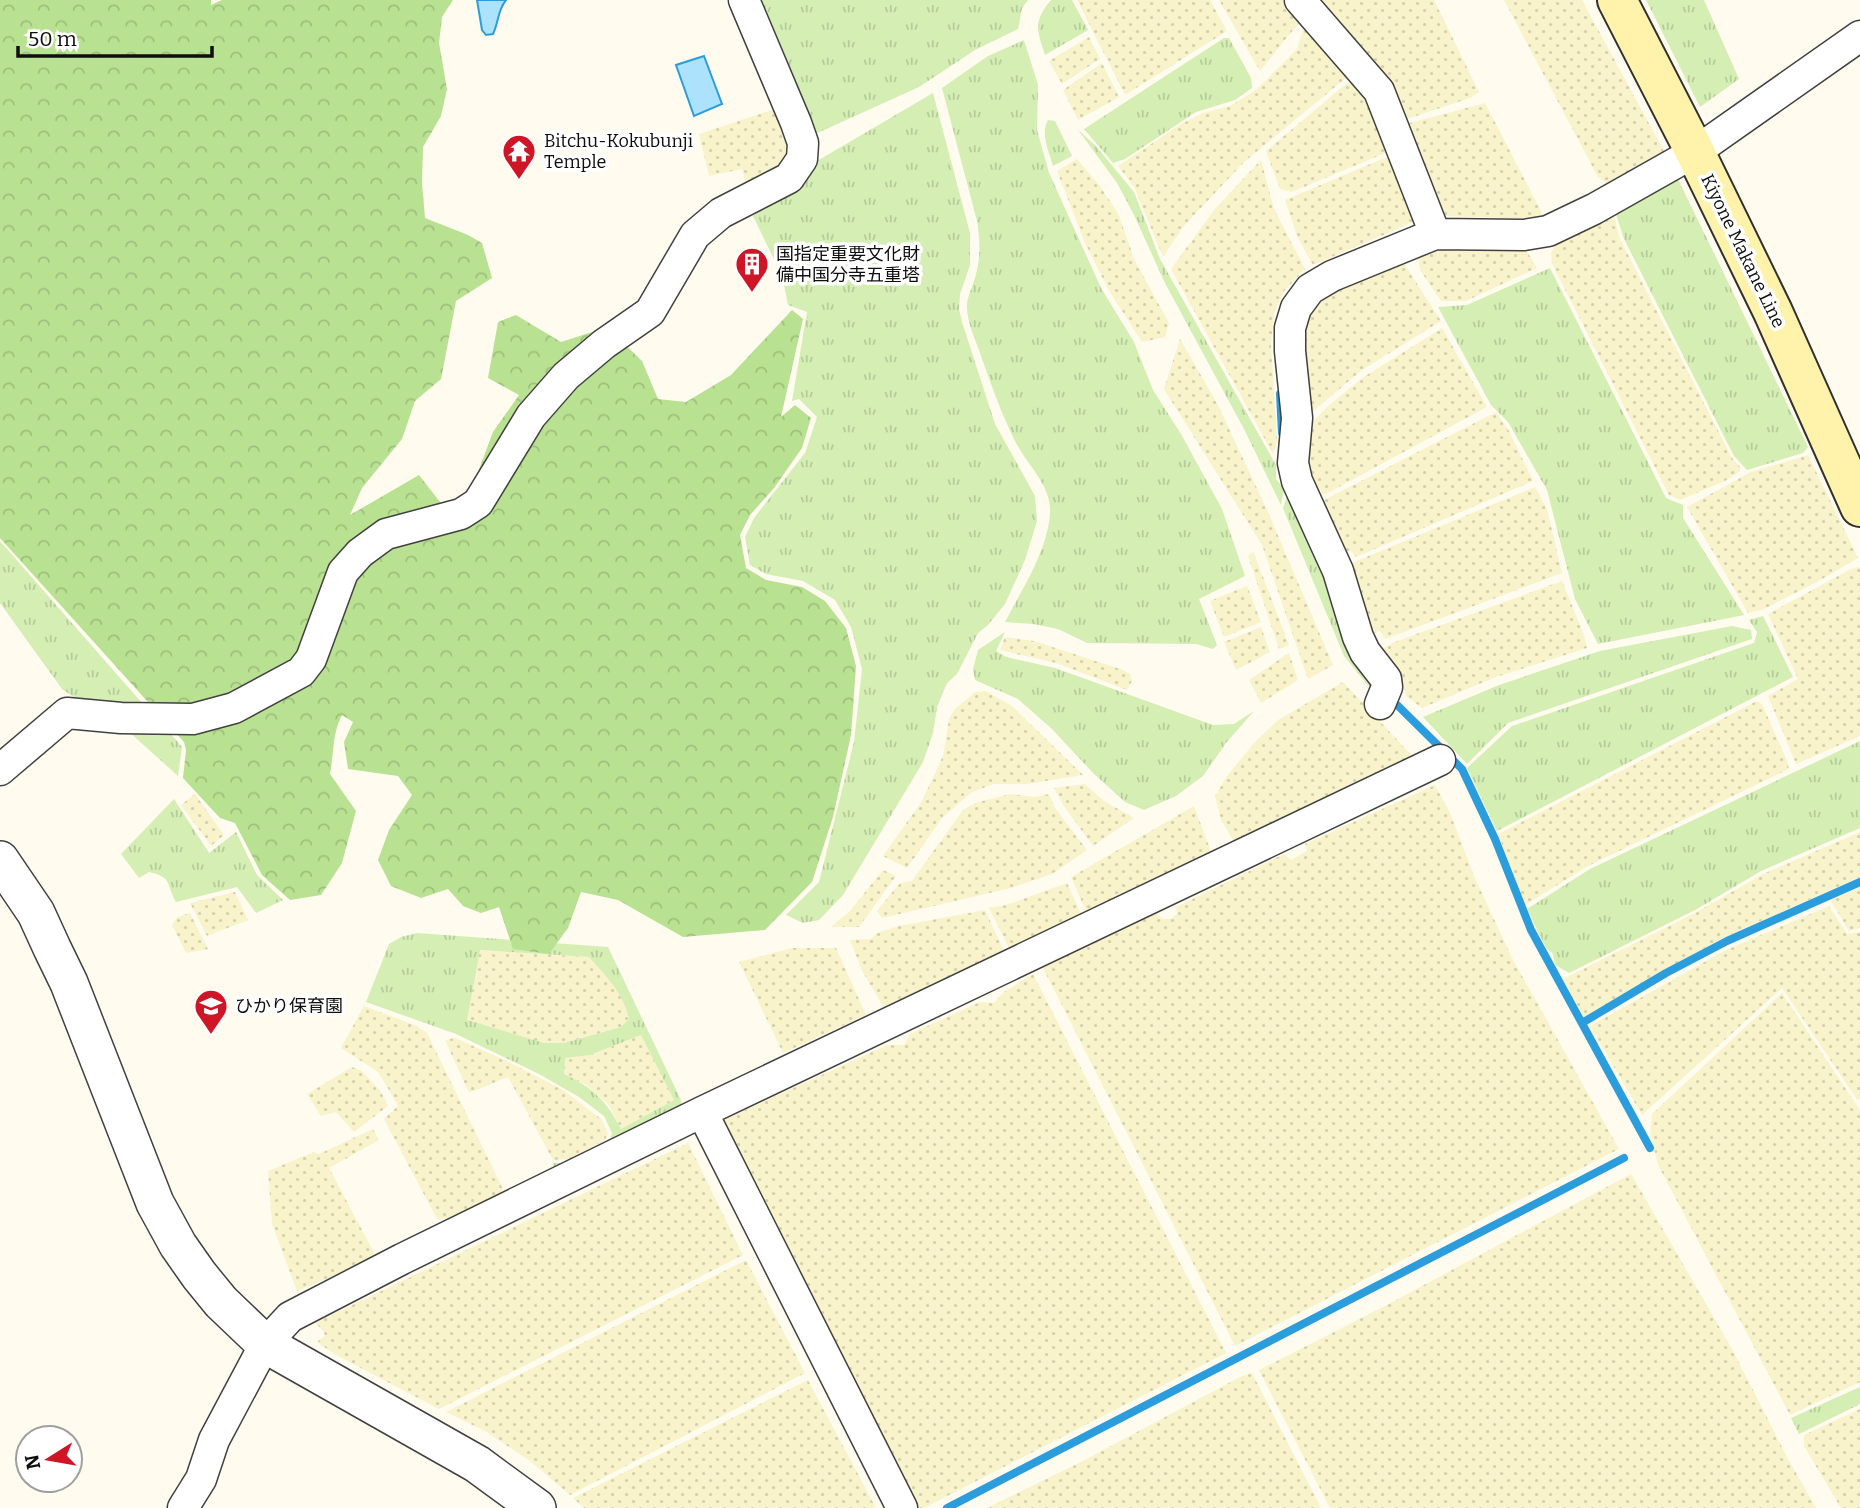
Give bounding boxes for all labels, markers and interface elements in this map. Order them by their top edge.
scale bar [18,14,212,58]
text: 50 m [28,26,77,52]
place label: Bitchu-Kokubunji Temple [544,130,693,173]
temple icon: Bitchu-Kokubunji Temple [500,132,538,181]
street label: Kiyone Makane Line [1696,171,1790,331]
place label: 国指定重要文化財 備中国分寺五重塔 [776,243,920,286]
building icon: 国指定重要文化財 備中国分寺五重塔 [733,245,771,294]
school or university icon: ひかり保育園 [192,987,230,1036]
place label: ひかり保育園 [235,995,343,1017]
north arrow [14,1424,84,1494]
text: N [20,1452,45,1472]

